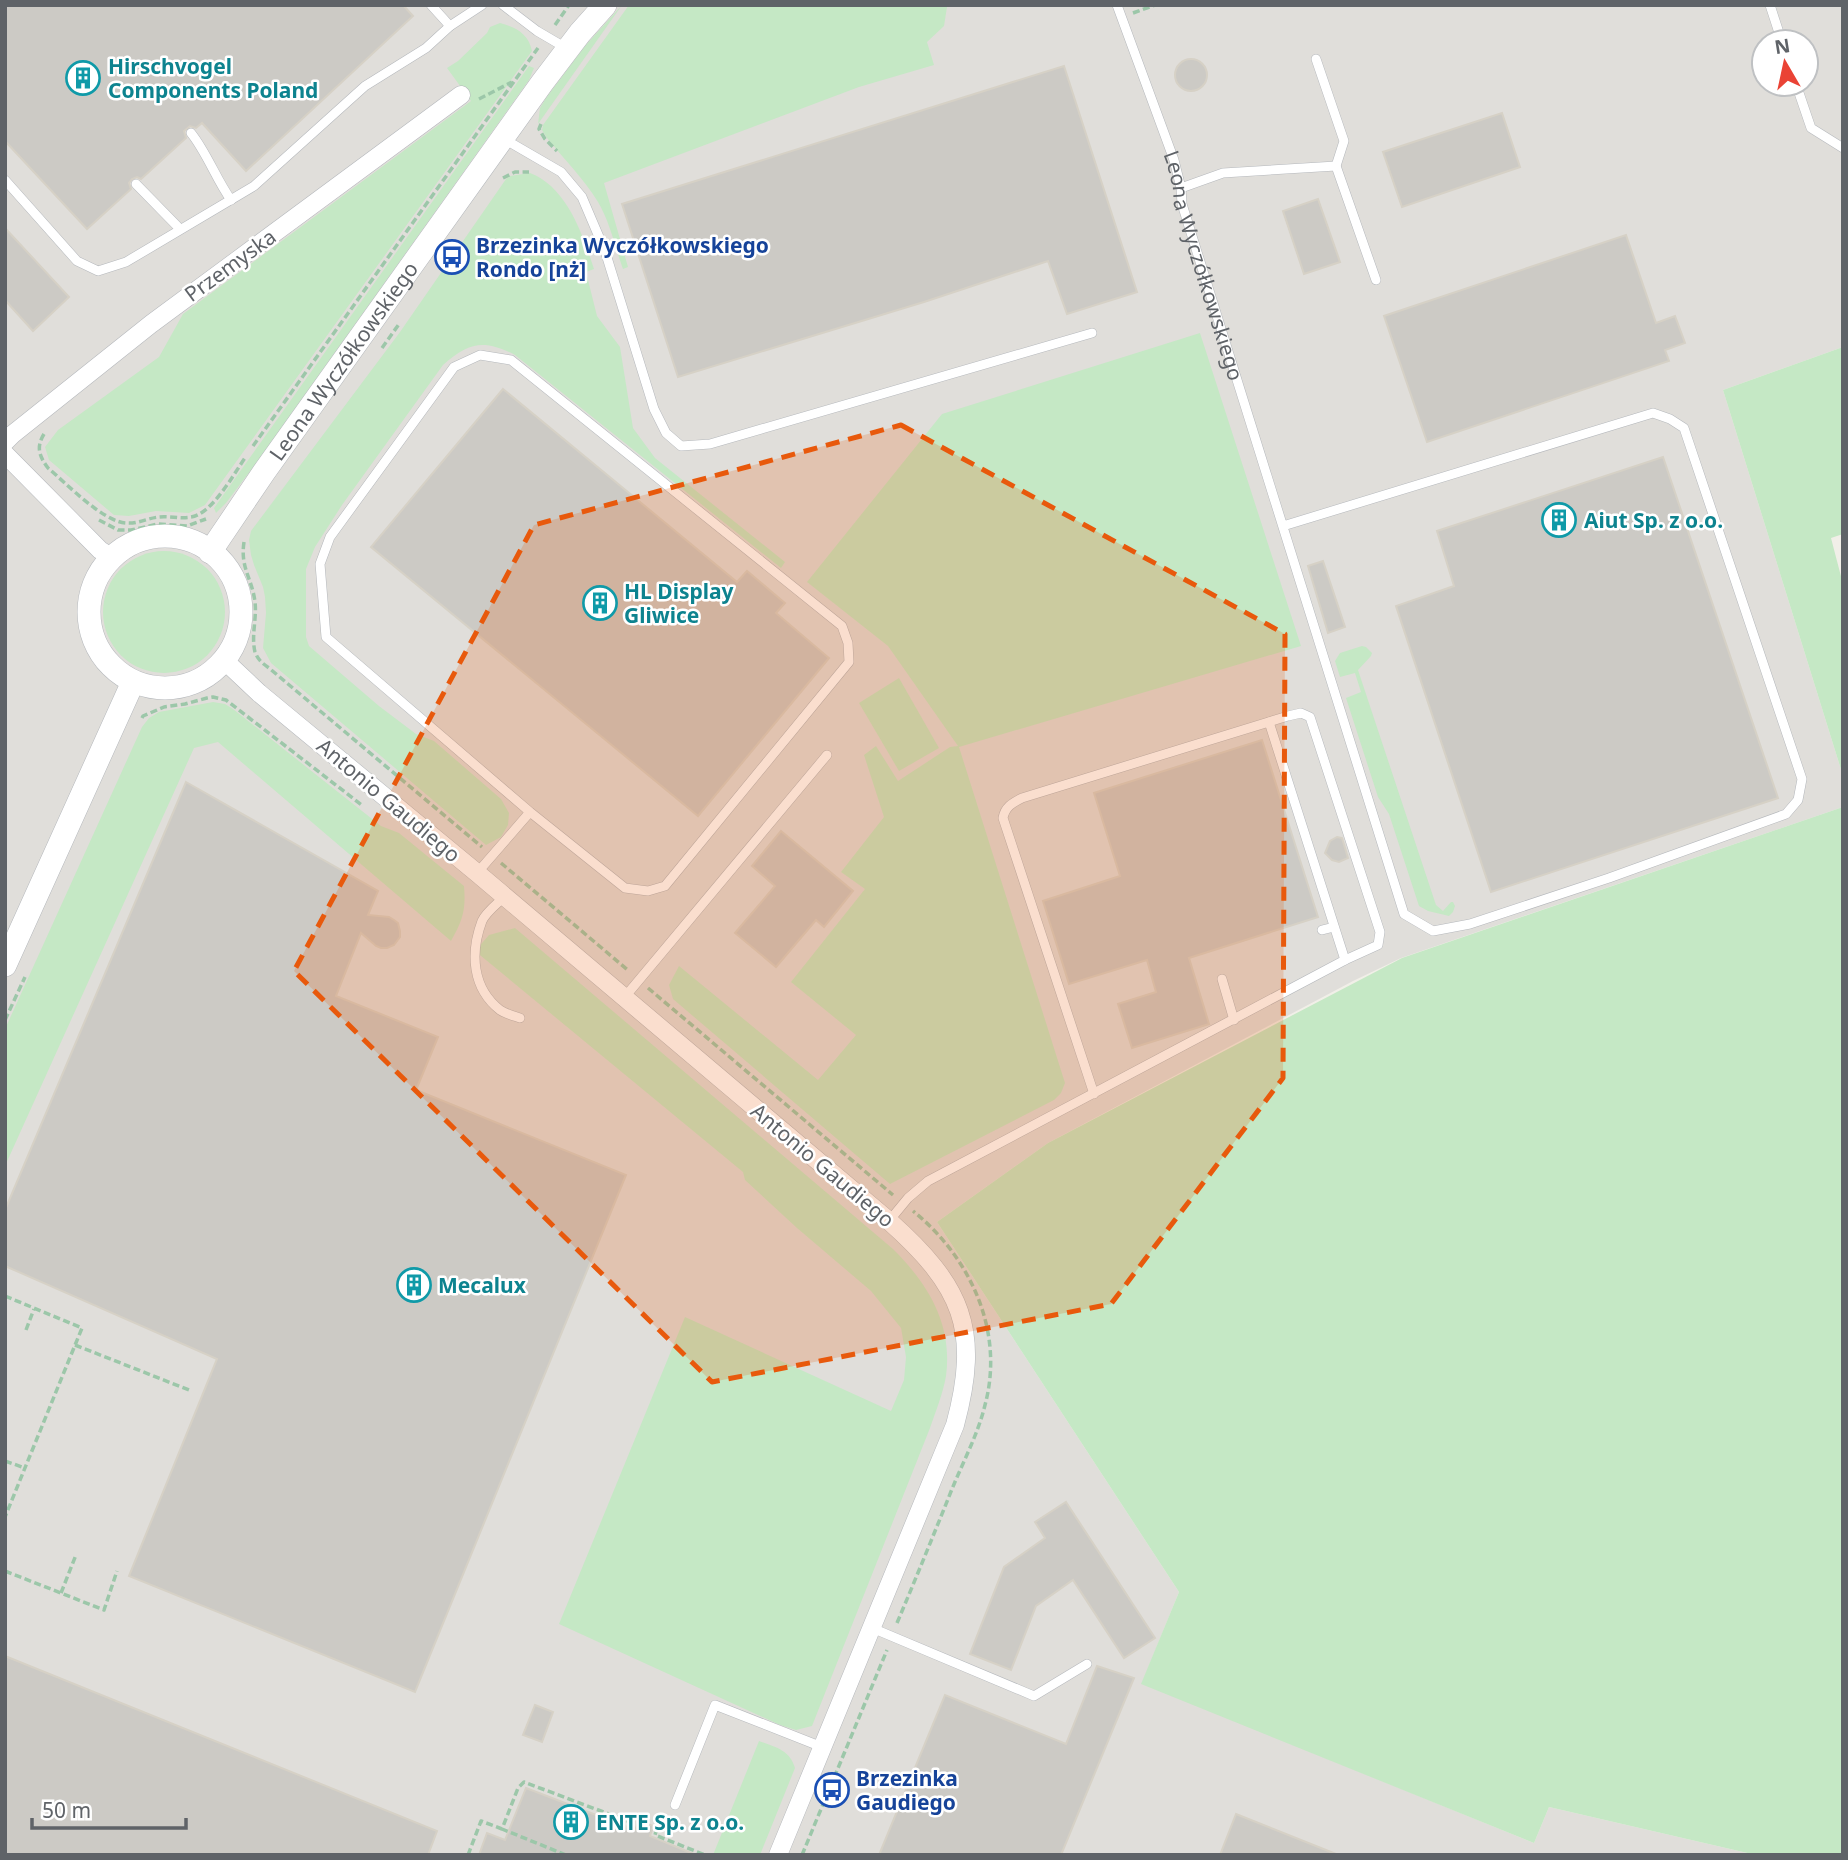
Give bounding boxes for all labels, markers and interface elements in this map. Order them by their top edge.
north arrow [1750,28,1820,98]
text: N [1773,32,1792,60]
place label: Hirschvogel Components Poland [108,52,318,104]
building icon: Hirschvogel Components Poland [64,59,102,97]
street label: Leona Wyczółkowskiego [1158,146,1250,384]
street label: Przemyska [179,222,281,308]
place label: Brzezinka Wyczółkowskiego Rondo [nż] [476,231,769,283]
bus stop icon: Brzezinka Wyczółkowskiego Rondo [nż] [433,238,471,276]
street label: Leona Wyczółkowskiego [263,256,424,466]
building icon: Aiut Sp. z o.o. [1540,501,1578,539]
place label: Aiut Sp. z o.o. [1584,506,1723,534]
place label: HL Display Gliwice [624,577,734,629]
building icon: HL Display Gliwice [581,584,619,622]
street label: Antonio Gaudiego [311,732,467,868]
street label: Antonio Gaudiego [745,1097,901,1233]
building icon: Mecalux [395,1266,433,1304]
place label: Mecalux [438,1271,527,1299]
place label: Brzezinka Gaudiego [856,1764,958,1816]
bus stop icon: Brzezinka Gaudiego [813,1771,851,1809]
scale bar [32,1786,186,1830]
text: 50 m [42,1796,91,1824]
building icon: ENTE Sp. z o.o. [552,1803,590,1841]
place label: ENTE Sp. z o.o. [596,1808,744,1836]

